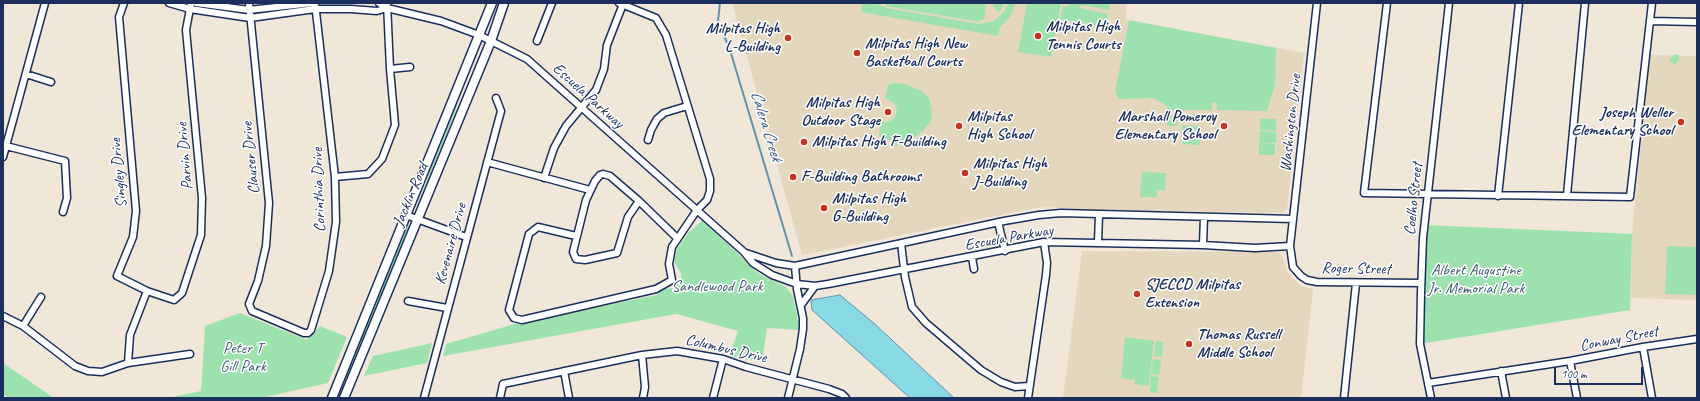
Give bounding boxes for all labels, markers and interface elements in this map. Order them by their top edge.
place label: Milpitas High Tennis Courts [1046,17,1121,55]
place label: Milpitas High L-Building [706,19,780,57]
marker: Milpitas High Tennis Courts [1033,31,1043,41]
marker: Milpitas High L-Building [783,33,793,43]
place label: Milpitas High New Basketball Courts [865,34,967,72]
marker: Milpitas High New Basketball Courts [852,48,862,58]
street label: Escuela Parkway [548,59,628,133]
street label: Washington Drive [1276,73,1306,173]
water label: Calera Creek [746,88,786,164]
place label: Milpitas High Outdoor Stage [801,93,880,131]
place label: Joseph Weller Elementary School [1571,103,1673,141]
marker: Milpitas High Outdoor Stage [883,107,893,117]
place label: Milpitas High School [967,107,1032,145]
place label: Marshall Pomeroy Elementary School [1114,107,1216,145]
marker: Joseph Weller Elementary School [1676,117,1686,127]
street label: Parvin Drive [172,121,198,191]
street label: Clauser Drive [238,121,264,195]
marker: Milpitas High School [954,121,964,131]
marker: Marshall Pomeroy Elementary School [1219,121,1229,131]
place label: Milpitas High F-Building [812,132,946,152]
street label: Singley Drive [106,137,132,209]
marker: Milpitas High F-Building [799,137,809,147]
street label: Corinthia Drive [308,147,330,233]
place label: Milpitas High J-Building [973,154,1047,192]
street label: Jacklin Road [389,161,433,229]
street label: Coelho Street [1401,162,1427,236]
place label: F-Building Bathrooms [801,167,921,187]
marker: Milpitas High J-Building [960,168,970,178]
marker: F-Building Bathrooms [788,172,798,182]
place label: Milpitas High G-Building [832,189,906,227]
street label: Kevenaire Drive [431,201,471,287]
marker: Milpitas High G-Building [819,203,829,213]
street label: Escuela Parkway [963,221,1055,255]
street label: Roger Street [1321,259,1391,279]
park label: Albert Augustine Jr. Memorial Park [1428,261,1524,299]
place label: SJECCD Milpitas Extension [1145,275,1240,313]
park label: Sandlewood Park [671,277,763,297]
marker: SJECCD Milpitas Extension [1132,289,1142,299]
street label: Conway Street [1578,322,1660,356]
place label: Thomas Russell Middle School [1197,325,1280,363]
street label: Columbus Drive [684,330,768,368]
park label: Peter T Gill Park [220,339,266,377]
marker: Thomas Russell Middle School [1184,339,1194,349]
scale bar [1556,359,1645,385]
text: 100 m [1561,366,1587,382]

